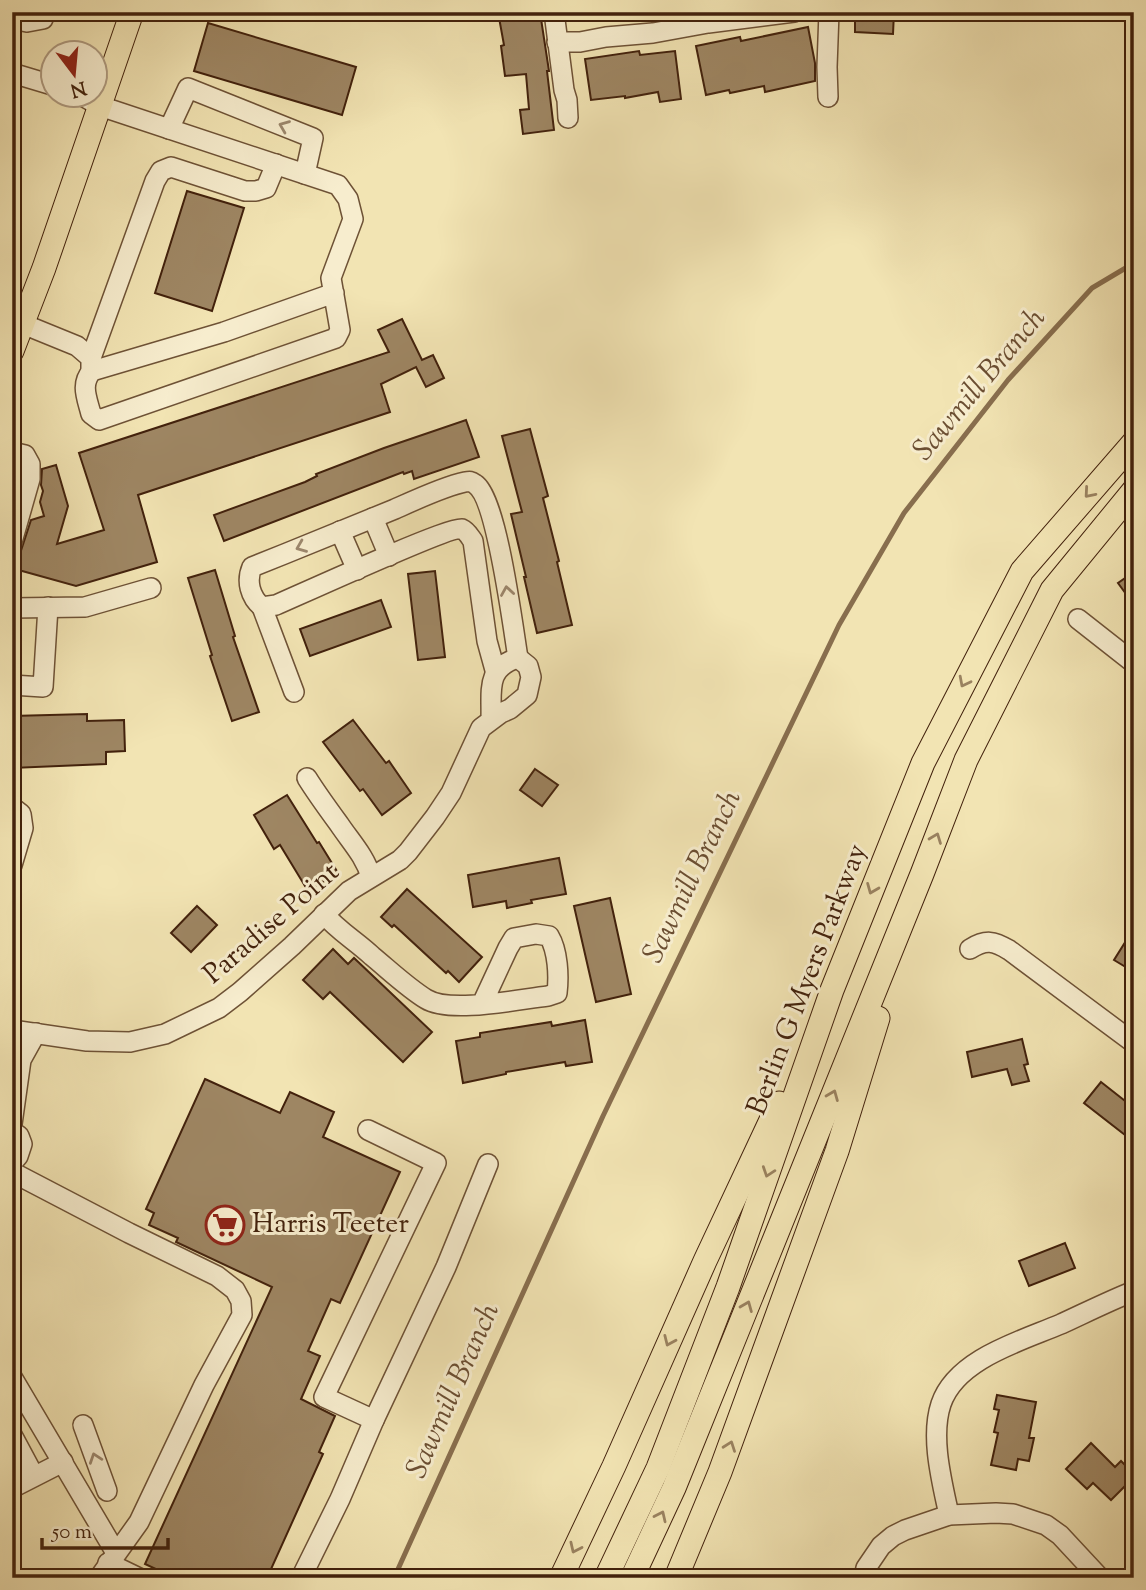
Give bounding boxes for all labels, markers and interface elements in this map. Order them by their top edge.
north arrow [38,38,108,108]
text: N [67,73,89,103]
one-way arrow [279,121,291,135]
water label: Sawmill Branch [903,299,1057,471]
one-way arrow [1085,485,1097,498]
one-way arrow [296,539,308,553]
one-way arrow [500,585,515,597]
one-way arrow [959,674,973,687]
water label: Sawmill Branch [633,783,754,971]
one-way arrow [927,833,941,845]
street label: Berlin G Myers Parkway [738,838,878,1122]
street label: Paradise Point [195,853,349,994]
one-way arrow [867,883,881,895]
one-way arrow [824,1089,838,1101]
one-way arrow [762,1165,776,1177]
supermarket icon: Harris Teeter [204,1204,246,1246]
place label: Harris Teeter [252,1205,409,1245]
water label: Sawmill Branch [396,1296,512,1485]
one-way arrow [739,1300,753,1312]
one-way arrow [663,1333,677,1346]
one-way arrow [722,1441,736,1453]
one-way arrow [89,1453,103,1465]
scale bar [42,1506,168,1550]
one-way arrow [652,1511,666,1523]
text: 50 m [51,1518,92,1548]
one-way arrow [569,1541,583,1553]

